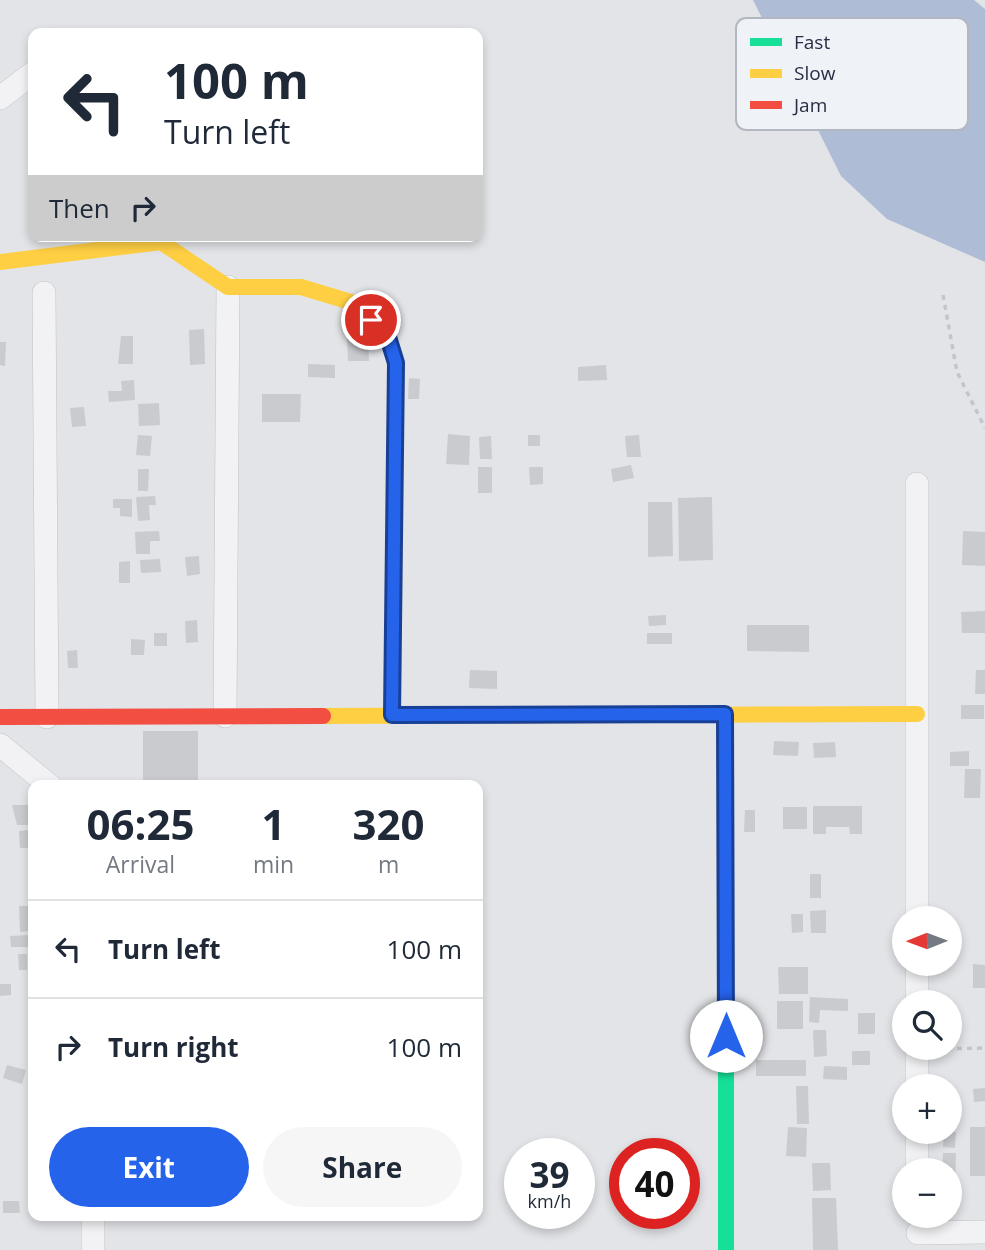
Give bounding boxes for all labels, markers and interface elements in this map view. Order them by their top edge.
legend [736,18,968,130]
text: Fast [794,29,830,55]
text: 100 m [164,47,309,113]
icon: left [49,56,140,147]
text: Slow [794,60,836,86]
text: Jam [792,92,827,118]
text: Turn left [164,110,290,153]
icon: right [124,189,162,227]
text: Then [49,190,110,226]
pin [341,290,401,350]
icon: arrive [352,301,390,339]
text: 06:25 [86,795,194,852]
text: 1 [261,795,286,852]
text: 320 [353,795,425,852]
text: Arrival [106,848,175,880]
text: min [253,848,294,880]
text: m [378,848,399,880]
north arrow [892,906,962,976]
map controls [892,906,962,1228]
icon: left [49,930,87,968]
text: Turn left [108,931,220,967]
text: 100 m [387,931,462,967]
button: search [892,990,962,1060]
position arrow [689,999,763,1073]
icon: right [49,1028,87,1066]
text: Turn right [108,1029,239,1065]
text: 100 m [387,1029,462,1065]
button: + [892,1074,962,1144]
button: Exit [49,1127,249,1207]
button: Share [263,1127,462,1207]
speed limit sign: 40 [609,1138,700,1229]
text: 39 [529,1151,570,1198]
button: − [892,1158,962,1228]
text: km/h [528,1189,571,1213]

